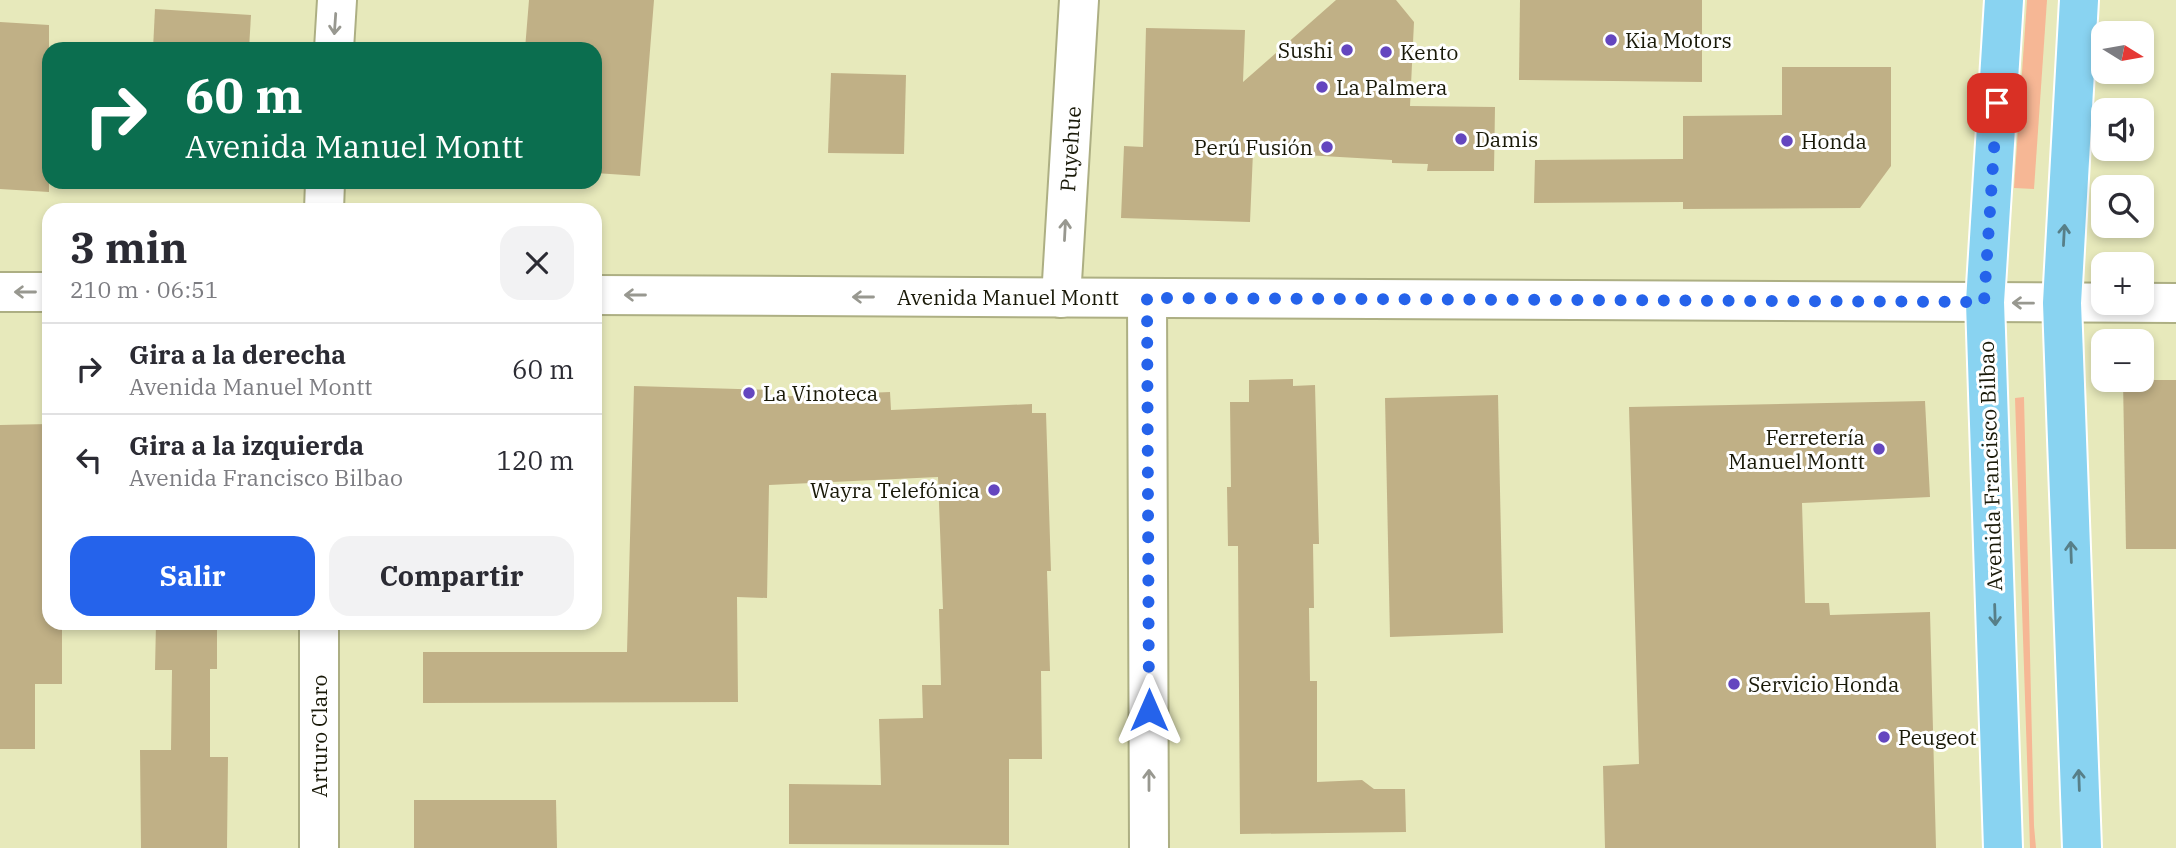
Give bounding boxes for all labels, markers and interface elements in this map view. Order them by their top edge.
one-way arrow [329,13,342,36]
north arrow [2091,21,2154,84]
map controls [2091,21,2154,392]
place label: Kia Motors [1625,26,1732,54]
marker: Kia Motors [1603,32,1619,48]
place label: Sushi [1278,36,1333,64]
place label: Kento [1400,38,1458,66]
marker: Sushi [1339,42,1355,58]
marker: Kento [1378,44,1394,60]
text: 60 m [185,63,303,126]
icon: right [70,70,161,161]
place label: La Palmera [1336,73,1447,101]
pin [1967,73,2027,133]
marker: La Palmera [1314,79,1330,95]
icon: arrive [1978,84,2016,122]
button: sound [2091,98,2154,161]
street label: Puyehue [1053,105,1087,193]
text: Avenida Manuel Montt [185,125,523,167]
place label: Damis [1475,125,1538,153]
place label: Honda [1801,127,1867,155]
marker: Damis [1453,131,1469,147]
place label: Perú Fusión [1194,133,1313,161]
marker: Honda [1779,133,1795,149]
marker: Perú Fusión [1319,139,1335,155]
button: search [2091,175,2154,238]
one-way arrow [1058,218,1071,241]
text: 3 min [70,220,188,275]
one-way arrow [2057,224,2070,247]
button: close [500,226,574,300]
button: + [2091,252,2154,315]
text: 210 m · 06:51 [70,274,219,304]
street label: Avenida Manuel Montt [897,283,1119,311]
one-way arrow [13,285,36,299]
one-way arrow [624,289,647,302]
one-way arrow [852,290,875,304]
one-way arrow [2012,296,2035,310]
button: − [2091,329,2154,392]
text: Gira a la derecha [129,337,346,371]
street label: Avenida Francisco Bilbao [1972,340,2008,592]
icon: right [70,350,108,388]
text: 60 m [512,352,574,386]
text: Avenida Manuel Montt [129,371,372,401]
place label: La Vinoteca [763,379,878,407]
marker: La Vinoteca [741,385,757,401]
place label: Ferretería Manuel Montt [1728,423,1865,475]
text: Gira a la izquierda [129,428,364,462]
icon: left [70,441,108,479]
marker: Ferretería Manuel Montt [1871,441,1887,457]
text: 120 m [496,443,574,477]
text: Avenida Francisco Bilbao [129,462,403,492]
place label: Wayra Telefónica [810,476,980,504]
marker: Wayra Telefónica [986,482,1002,498]
button: Salir [70,536,315,616]
button: Compartir [329,536,574,616]
one-way arrow [2064,541,2077,564]
one-way arrow [1988,603,2001,626]
place label: Servicio Honda [1748,670,1900,698]
position arrow [1112,673,1186,747]
street label: Arturo Claro [305,675,333,797]
marker: Servicio Honda [1726,676,1742,692]
place label: Peugeot [1898,723,1977,751]
marker: Peugeot [1876,729,1892,745]
one-way arrow [1142,769,1156,792]
one-way arrow [2073,769,2086,792]

